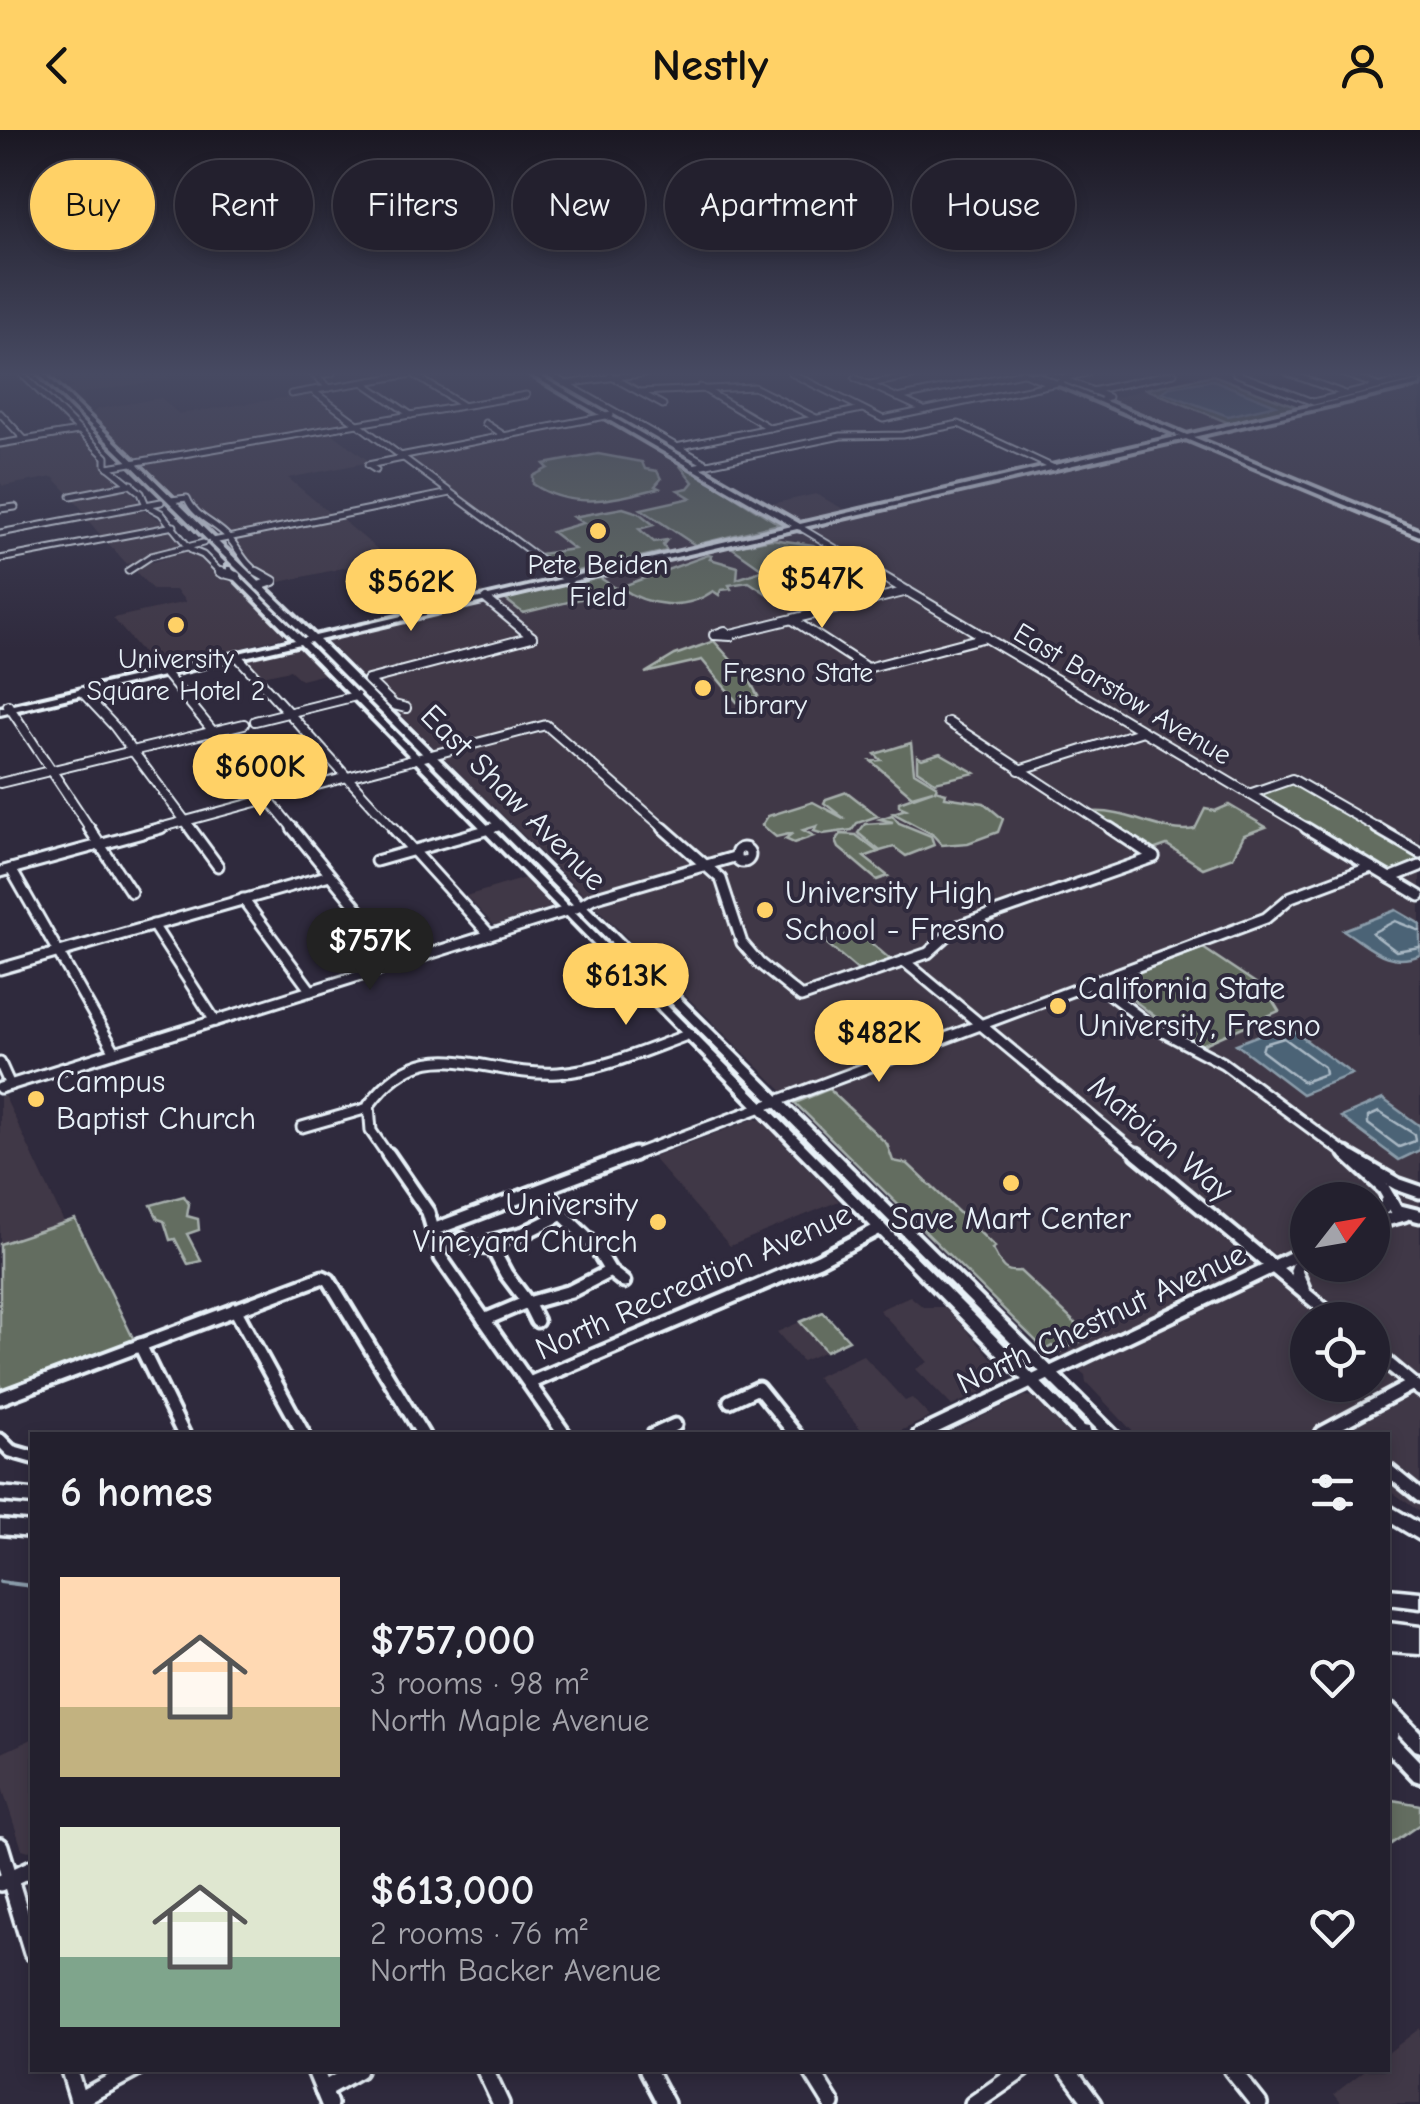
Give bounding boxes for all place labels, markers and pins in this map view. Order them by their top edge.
marker: Pete Beiden Field [587,520,609,542]
pin: $547K [752,546,892,631]
pin: $562K [341,549,481,634]
place label: Pete Beiden Field [527,549,669,613]
marker: University Square Hotel 2 [165,614,187,636]
place label: University Square Hotel 2 [87,643,265,707]
place label: Fresno State Library [723,657,873,721]
marker: Fresno State Library [692,677,714,699]
pin: $600K [190,734,330,819]
place label: University High School - Fresno [785,874,1005,948]
marker: University High School - Fresno [754,899,776,921]
pin: $757K [300,908,440,993]
pin: $613K [556,943,696,1028]
place label: California State University, Fresno [1078,970,1321,1044]
marker: California State University, Fresno [1047,995,1069,1017]
pin: $482K [809,1000,949,1085]
place label: Campus Baptist Church [56,1063,256,1137]
marker: Campus Baptist Church [25,1088,47,1110]
marker: Save Mart Center [1000,1172,1022,1194]
place label: University Vineyard Church [413,1186,639,1260]
place label: Save Mart Center [891,1200,1131,1237]
marker: University Vineyard Church [647,1211,669,1233]

